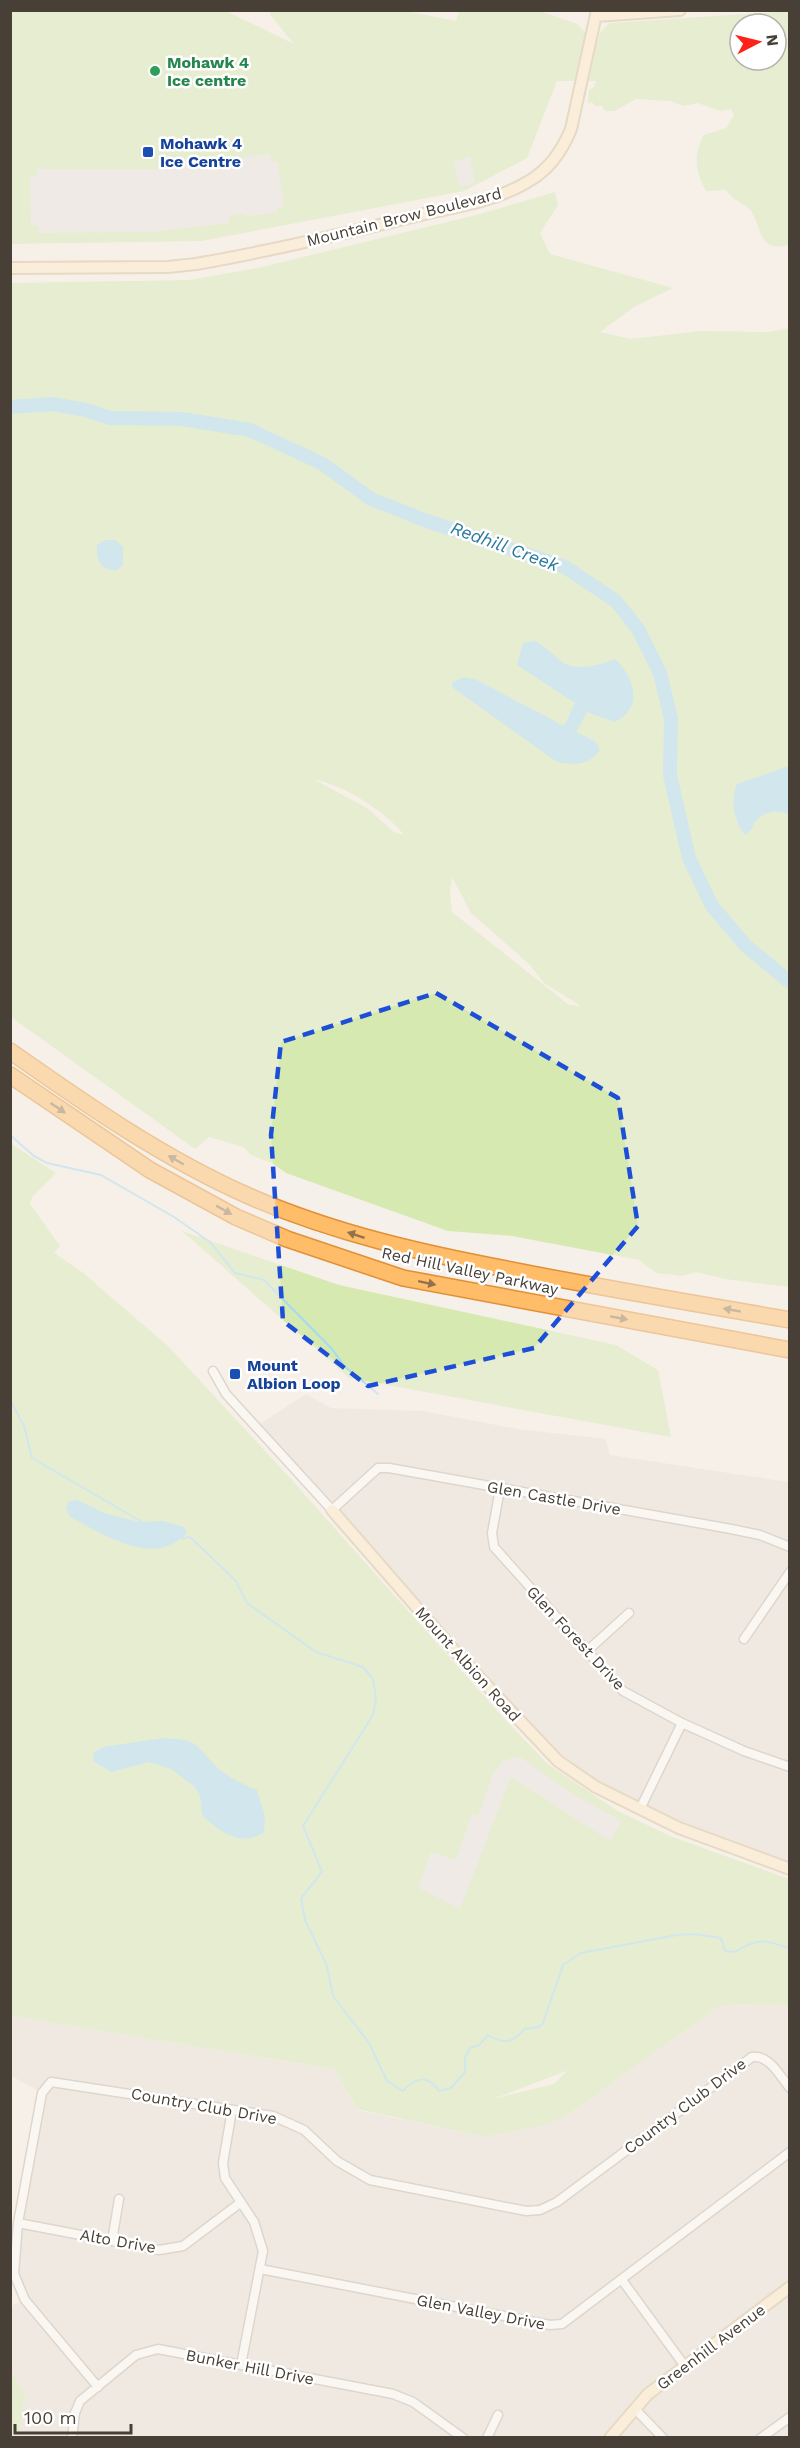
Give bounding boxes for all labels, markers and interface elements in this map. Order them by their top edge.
north arrow [728,12,788,72]
text: N [762,33,783,47]
place label: Mohawk 4 Ice centre [167,53,249,90]
marker: Mohawk 4 Ice centre [148,64,162,78]
place label: Mohawk 4 Ice Centre [160,134,242,171]
marker: Mohawk 4 Ice Centre [141,145,155,159]
street label: Mountain Brow Boulevard [305,184,503,250]
water label: Redhill Creek [448,517,563,576]
one-way arrow [50,1103,66,1114]
one-way arrow [167,1155,184,1165]
one-way arrow [216,1205,233,1215]
one-way arrow [347,1230,365,1239]
street label: Red Hill Valley Parkway [380,1243,561,1299]
one-way arrow [418,1279,437,1288]
one-way arrow [722,1305,741,1314]
one-way arrow [609,1314,628,1323]
place label: Mount Albion Loop [247,1356,341,1393]
marker: Mount Albion Loop [228,1367,242,1381]
street label: Glen Castle Drive [486,1477,622,1519]
street label: Glen Forest Drive [523,1582,629,1694]
street label: Mount Albion Road [411,1603,525,1725]
street label: Country Club Drive [620,2054,750,2158]
street label: Country Club Drive [130,2084,278,2128]
street label: Alto Drive [79,2225,157,2257]
street label: Glen Valley Drive [415,2290,547,2334]
street label: Greenhill Avenue [653,2300,769,2394]
street label: Bunker Hill Drive [184,2345,316,2389]
scale bar [15,2397,130,2435]
text: 100 m [24,2407,77,2428]

